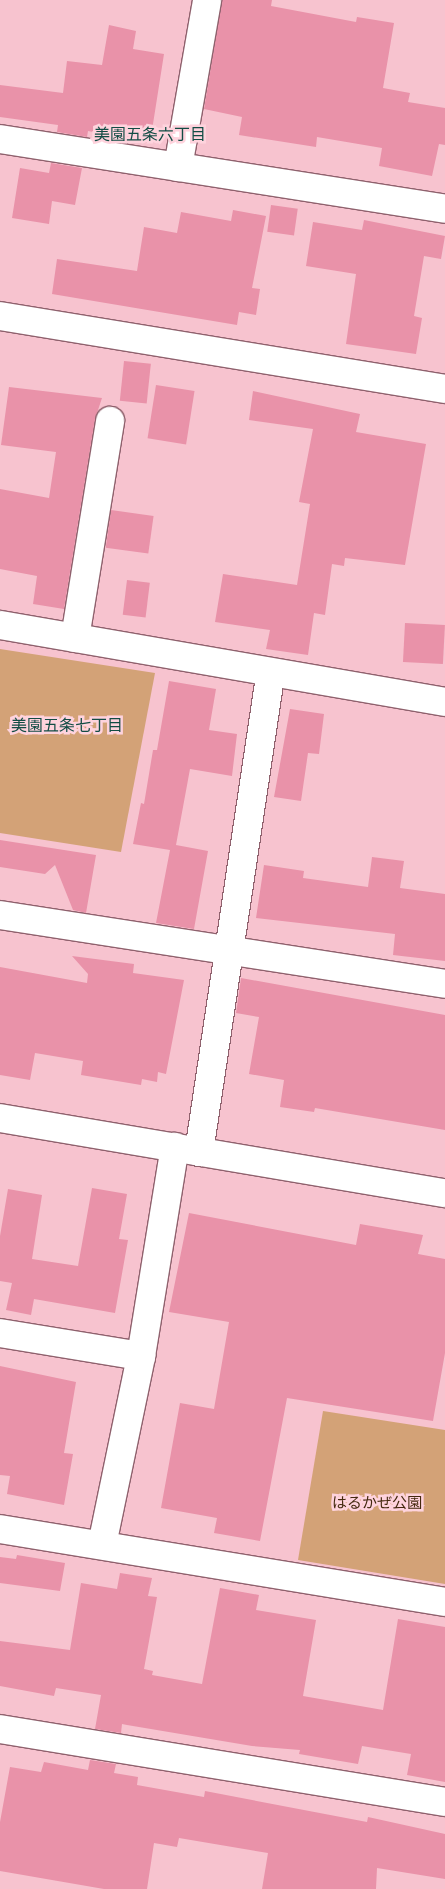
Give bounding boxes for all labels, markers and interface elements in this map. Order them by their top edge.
district label: 美園五条六丁目 [94,124,206,144]
district label: 美園五条七丁目 [11,715,123,735]
park label: はるかぜ公園 [332,1494,422,1512]

